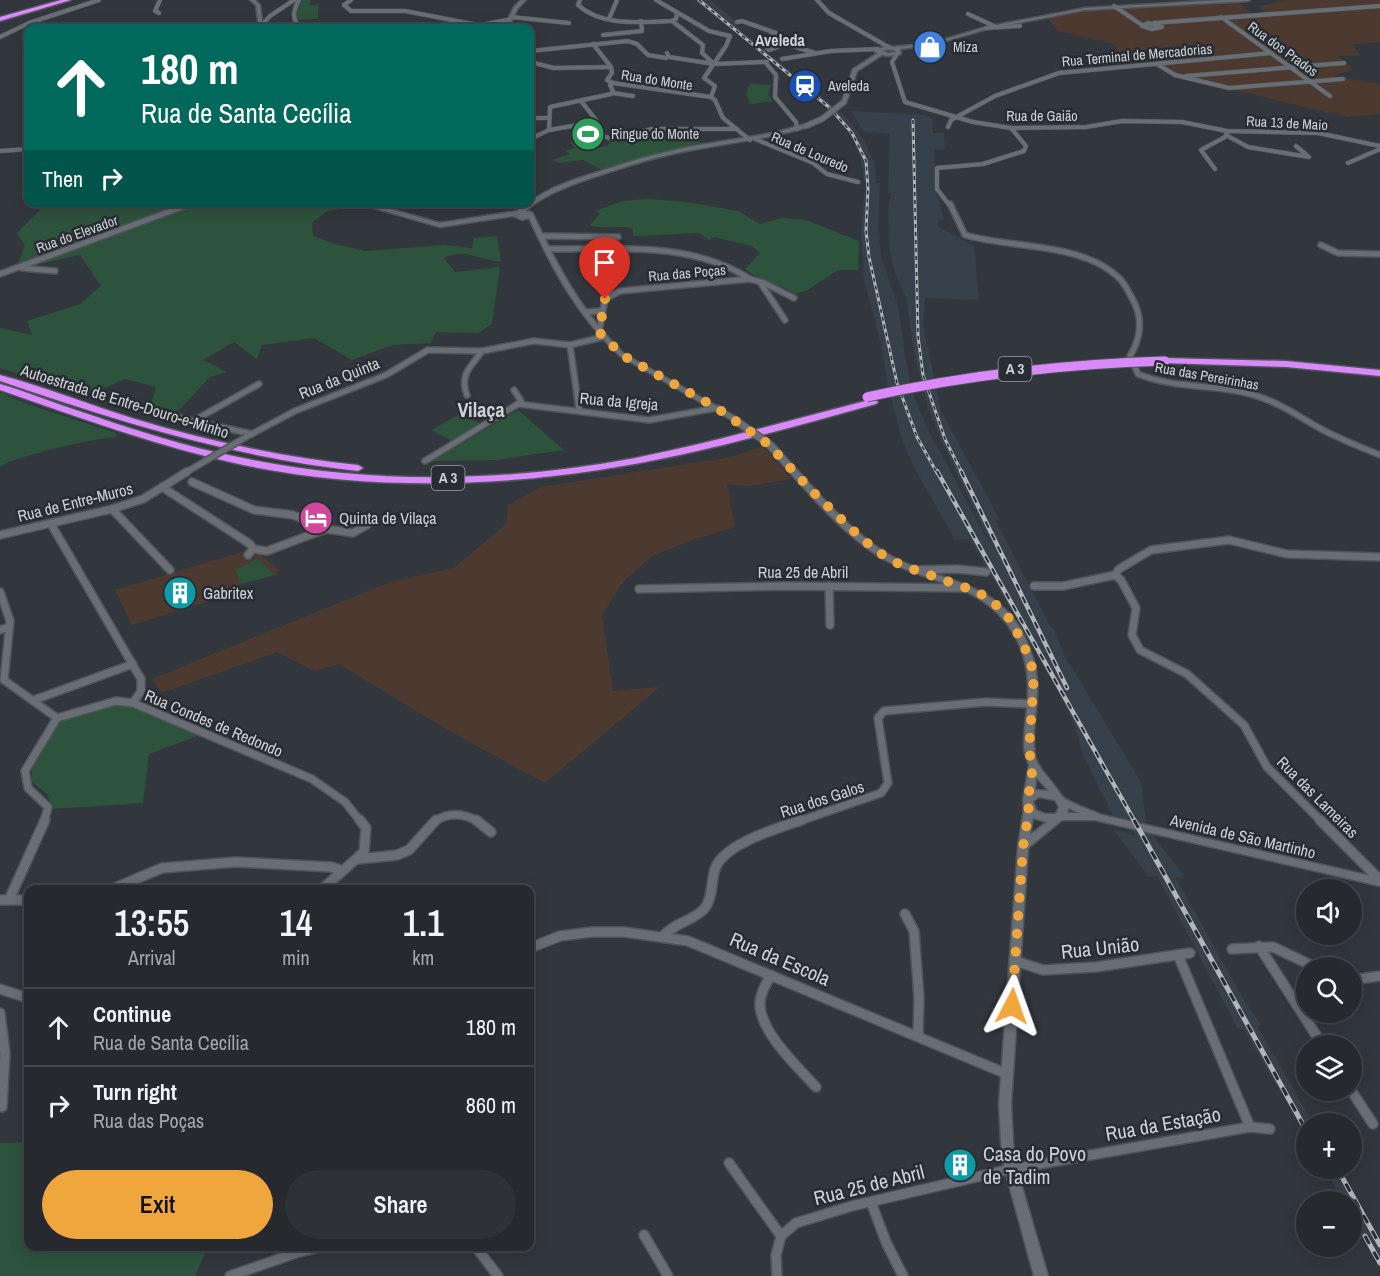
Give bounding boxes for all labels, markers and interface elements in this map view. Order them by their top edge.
street label: Rua dos Prados [1244,18,1322,81]
district label: Aveleda [755,29,806,51]
shop icon: Miza [912,29,948,65]
place label: Miza [953,38,978,56]
street label: Rua Terminal de Mercadorias [1061,39,1213,71]
text: 180 m [141,41,239,97]
icon: ahead [42,48,120,126]
street label: Rua do Monte [620,65,694,95]
station icon: Aveleda [787,68,823,104]
place label: Aveleda [827,77,870,95]
text: Rua de Santa Cecília [141,95,351,131]
street label: Rua de Gaião [1006,107,1078,125]
street label: Rua 13 de Maio [1246,112,1328,134]
sports icon: Ringue do Monte [570,116,606,152]
place label: Ringue do Monte [611,125,699,143]
street label: Rua de Louredo [769,128,851,176]
icon: right [95,162,128,195]
text: Then [42,164,83,194]
street label: Rua do Elevador [34,211,120,257]
pin [579,237,630,299]
icon: arrive [588,246,621,279]
street label: Rua das Poças [647,261,727,285]
street label: Rua da Quinta [295,352,383,404]
road number: A 3 [998,357,1032,381]
street label: Rua das Pereirinhas [1154,358,1261,394]
street label: Autoestrada de Entre-Douro-e-Minho [17,359,232,443]
street label: Rua da Igreja [579,387,660,415]
district label: Vilaça [457,396,505,423]
road number: A 3 [432,466,464,490]
street label: Rua de Entre-Muros [15,477,135,527]
hotel icon: Quinta de Vilaça [298,500,334,536]
place label: Quinta de Vilaça [339,507,437,529]
street label: Rua 25 de Abril [758,561,848,583]
building icon: Gabritex [162,575,198,611]
place label: Gabritex [203,582,254,604]
street label: Rua Condes de Redondo [142,684,286,762]
street label: Rua das Lameiras [1272,751,1364,843]
street label: Rua dos Galos [777,775,867,823]
street label: Avenida de São Martinho [1167,808,1318,863]
map controls [1296,879,1362,1257]
button: sound [1296,879,1362,945]
text: 13:55 [114,899,189,947]
text: 14 [280,899,312,947]
text: 1.1 [403,899,444,947]
street label: Rua da Escola [726,925,835,992]
street label: Rua União [1060,930,1140,965]
text: Arrival [128,944,175,971]
text: min [282,944,310,971]
text: km [412,944,434,971]
button: search [1296,957,1362,1023]
position arrow [980,974,1044,1038]
text: Continue [93,999,171,1029]
icon: ahead [42,1011,75,1044]
text: 180 m [466,1012,516,1042]
text: Rua de Santa Cecília [93,1029,249,1056]
button: layers [1296,1035,1362,1101]
text: Turn right [93,1077,177,1107]
icon: right [42,1089,75,1122]
text: 860 m [466,1090,516,1120]
street label: Rua da Estação [1103,1100,1223,1147]
text: Rua das Poças [93,1107,204,1134]
button: + [1296,1113,1362,1179]
place label: Casa do Povo de Tadim [983,1140,1086,1190]
building icon: Casa do Povo de Tadim [942,1147,978,1183]
street label: Rua 25 de Abril [811,1158,927,1211]
button: Exit [42,1170,273,1239]
button: Share [285,1170,516,1239]
button: − [1296,1191,1362,1257]

